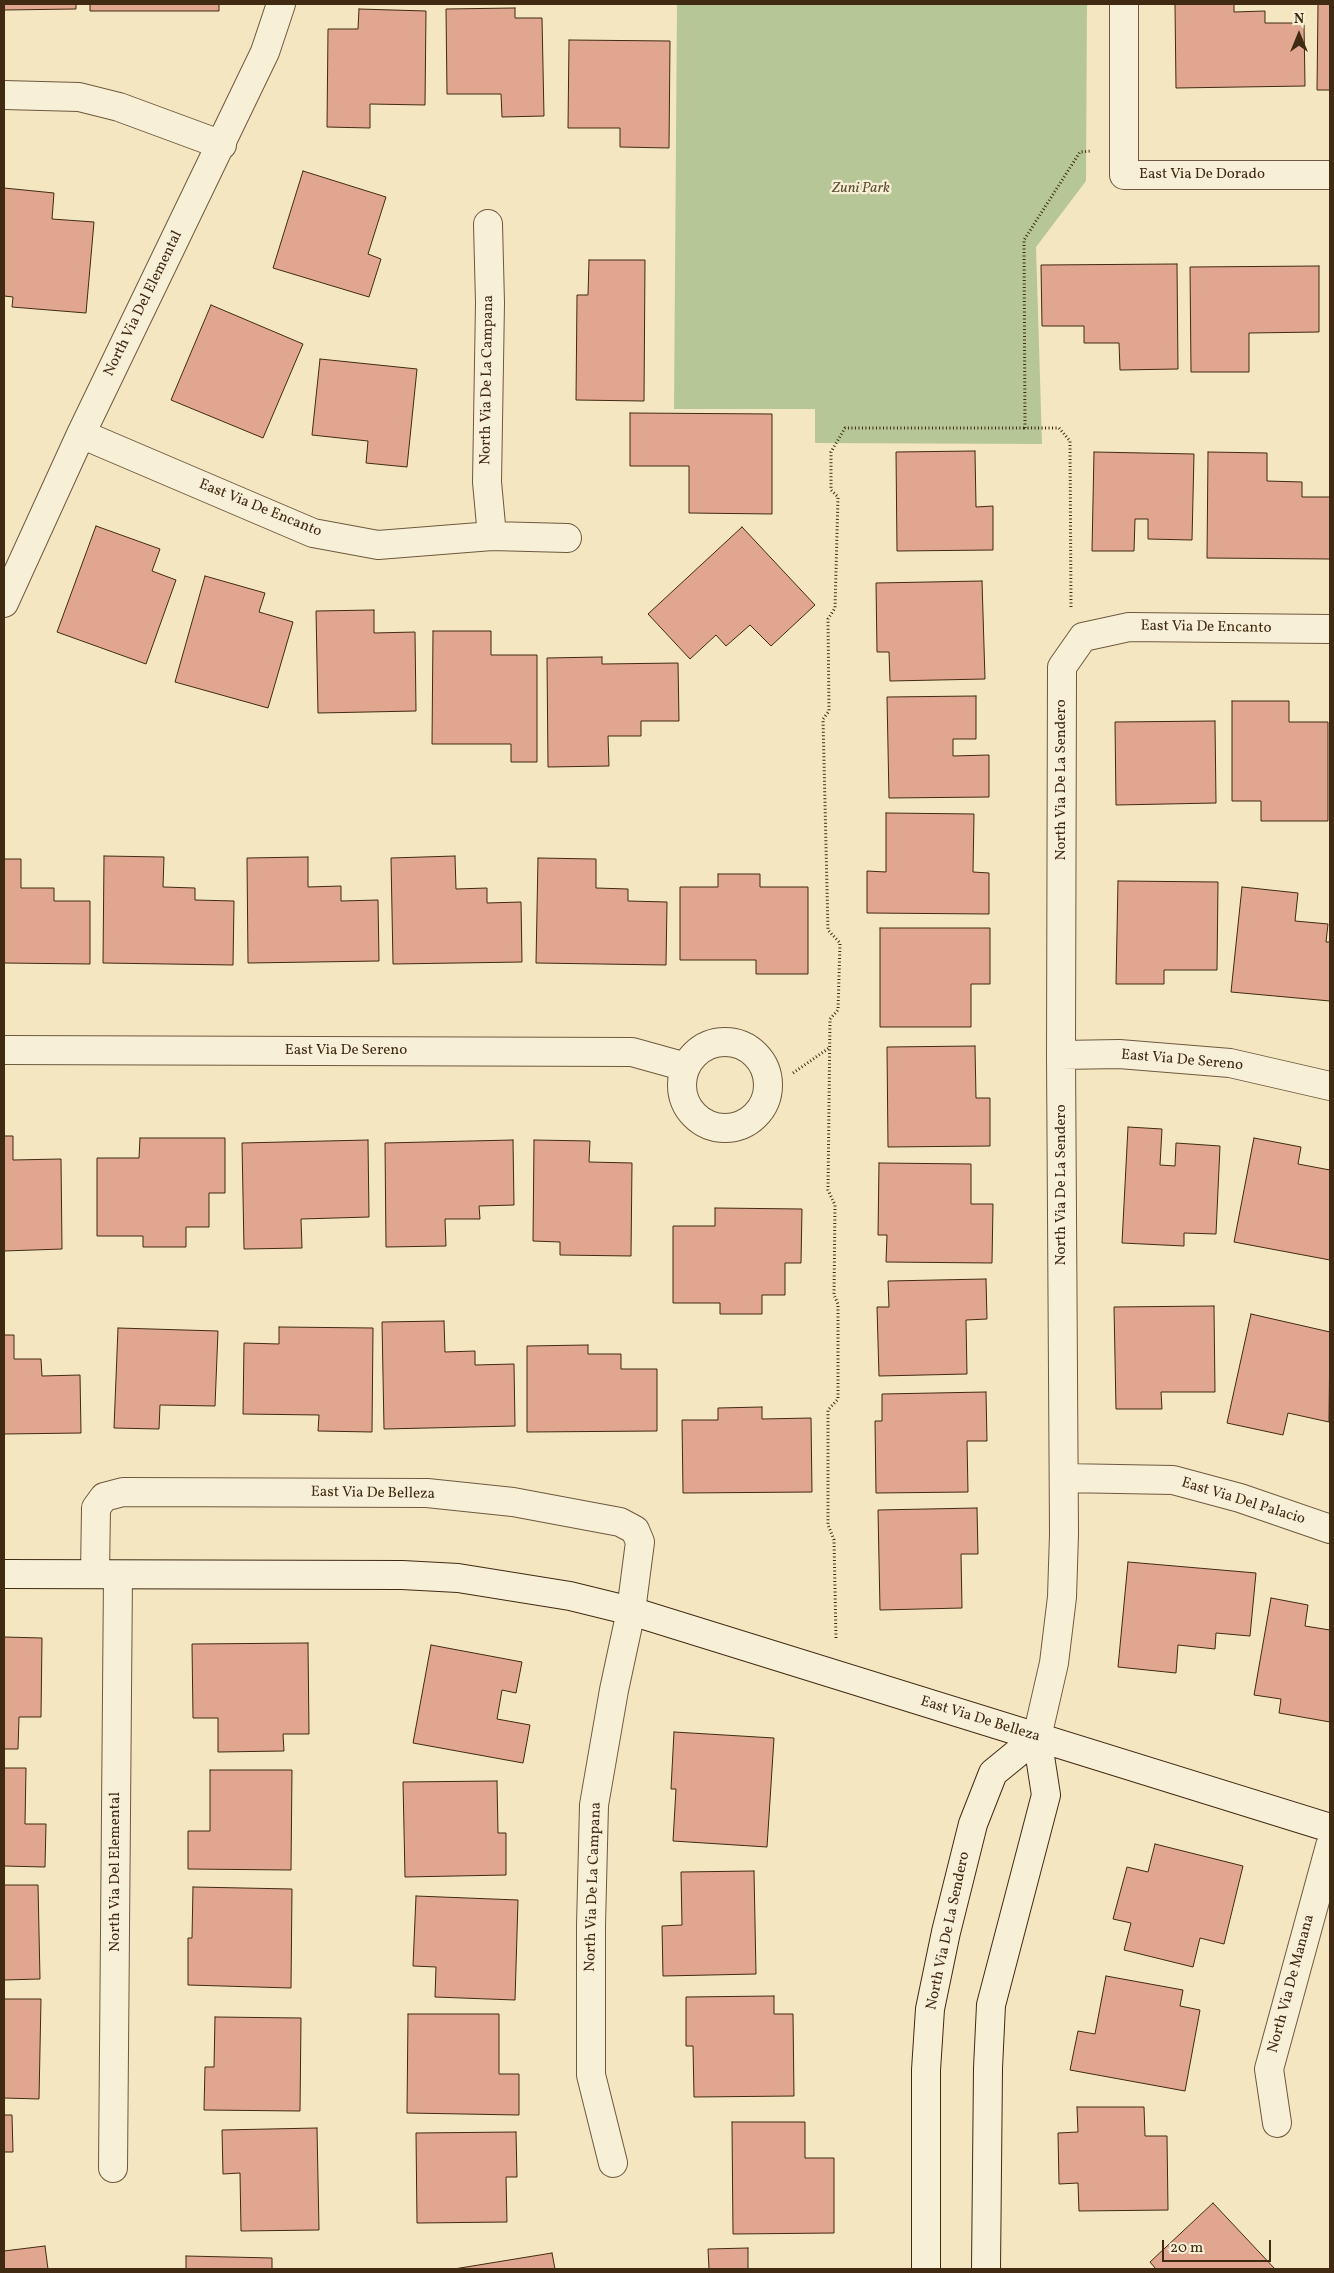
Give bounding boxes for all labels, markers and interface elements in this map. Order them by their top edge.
north arrow [1274,10,1324,60]
text: N [1294,10,1304,29]
street label: East Via De Dorado [1139,166,1265,184]
park label: Zuni Park [832,180,890,198]
street label: North Via Del Elemental [101,228,187,380]
street label: North Via De La Campana [478,295,498,465]
street label: East Via De Encanto [196,476,324,542]
street label: East Via De Encanto [1140,618,1272,638]
street label: North Via De La Sendero [1053,699,1071,861]
street label: East Via De Sereno [285,1042,407,1060]
street label: East Via De Sereno [1120,1047,1244,1075]
street label: North Via De La Sendero [1053,1104,1071,1266]
street label: East Via Del Palacio [1179,1475,1307,1529]
street label: East Via De Belleza [311,1484,435,1504]
street label: East Via De Belleza [918,1693,1042,1747]
street label: North Via Del Elemental [107,1792,125,1952]
street label: North Via De La Campana [582,1802,606,1972]
street label: North Via De La Sendero [923,1850,975,2012]
street label: North Via De Manana [1265,1913,1319,2055]
scale bar [1164,2230,1273,2262]
text: 20 m [1170,2238,1203,2259]

